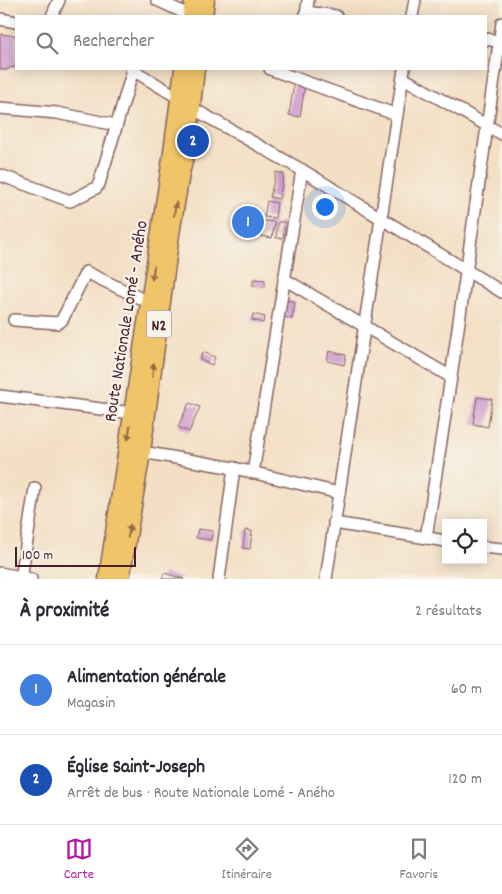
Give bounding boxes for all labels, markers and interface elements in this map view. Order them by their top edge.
search box [15,15,487,70]
icon: search [33,29,61,57]
text: Rechercher [73,29,154,56]
pin: 2 [177,122,209,160]
your location [312,194,338,220]
one-way arrow [172,201,180,217]
pin: 1 [232,203,264,241]
street label: Route Nationale Lomé - Aného [99,219,156,424]
one-way arrow [148,265,156,281]
road number: N2 [146,310,172,338]
one-way arrow [149,362,157,378]
one-way arrow [124,426,132,442]
map controls [442,519,487,564]
button: locate [442,519,487,564]
one-way arrow [125,523,133,539]
scale bar [15,544,136,567]
text: 100 m [22,546,53,566]
text: À proximité [20,597,109,627]
text: 2 résultats [415,600,482,623]
text: Alimentation générale [67,665,226,692]
text: 1 [34,678,38,701]
text: 60 m [451,678,482,701]
text: Magasin [67,692,115,715]
text: Église Saint-Joseph [67,755,205,782]
text: 2 [33,768,40,791]
text: 120 m [448,768,482,791]
text: Arrêt de bus · Route Nationale Lomé - Aného [67,782,335,805]
tab: Carte [64,835,94,885]
tab: Itinéraire [222,835,272,885]
tab: Favoris [400,835,438,885]

